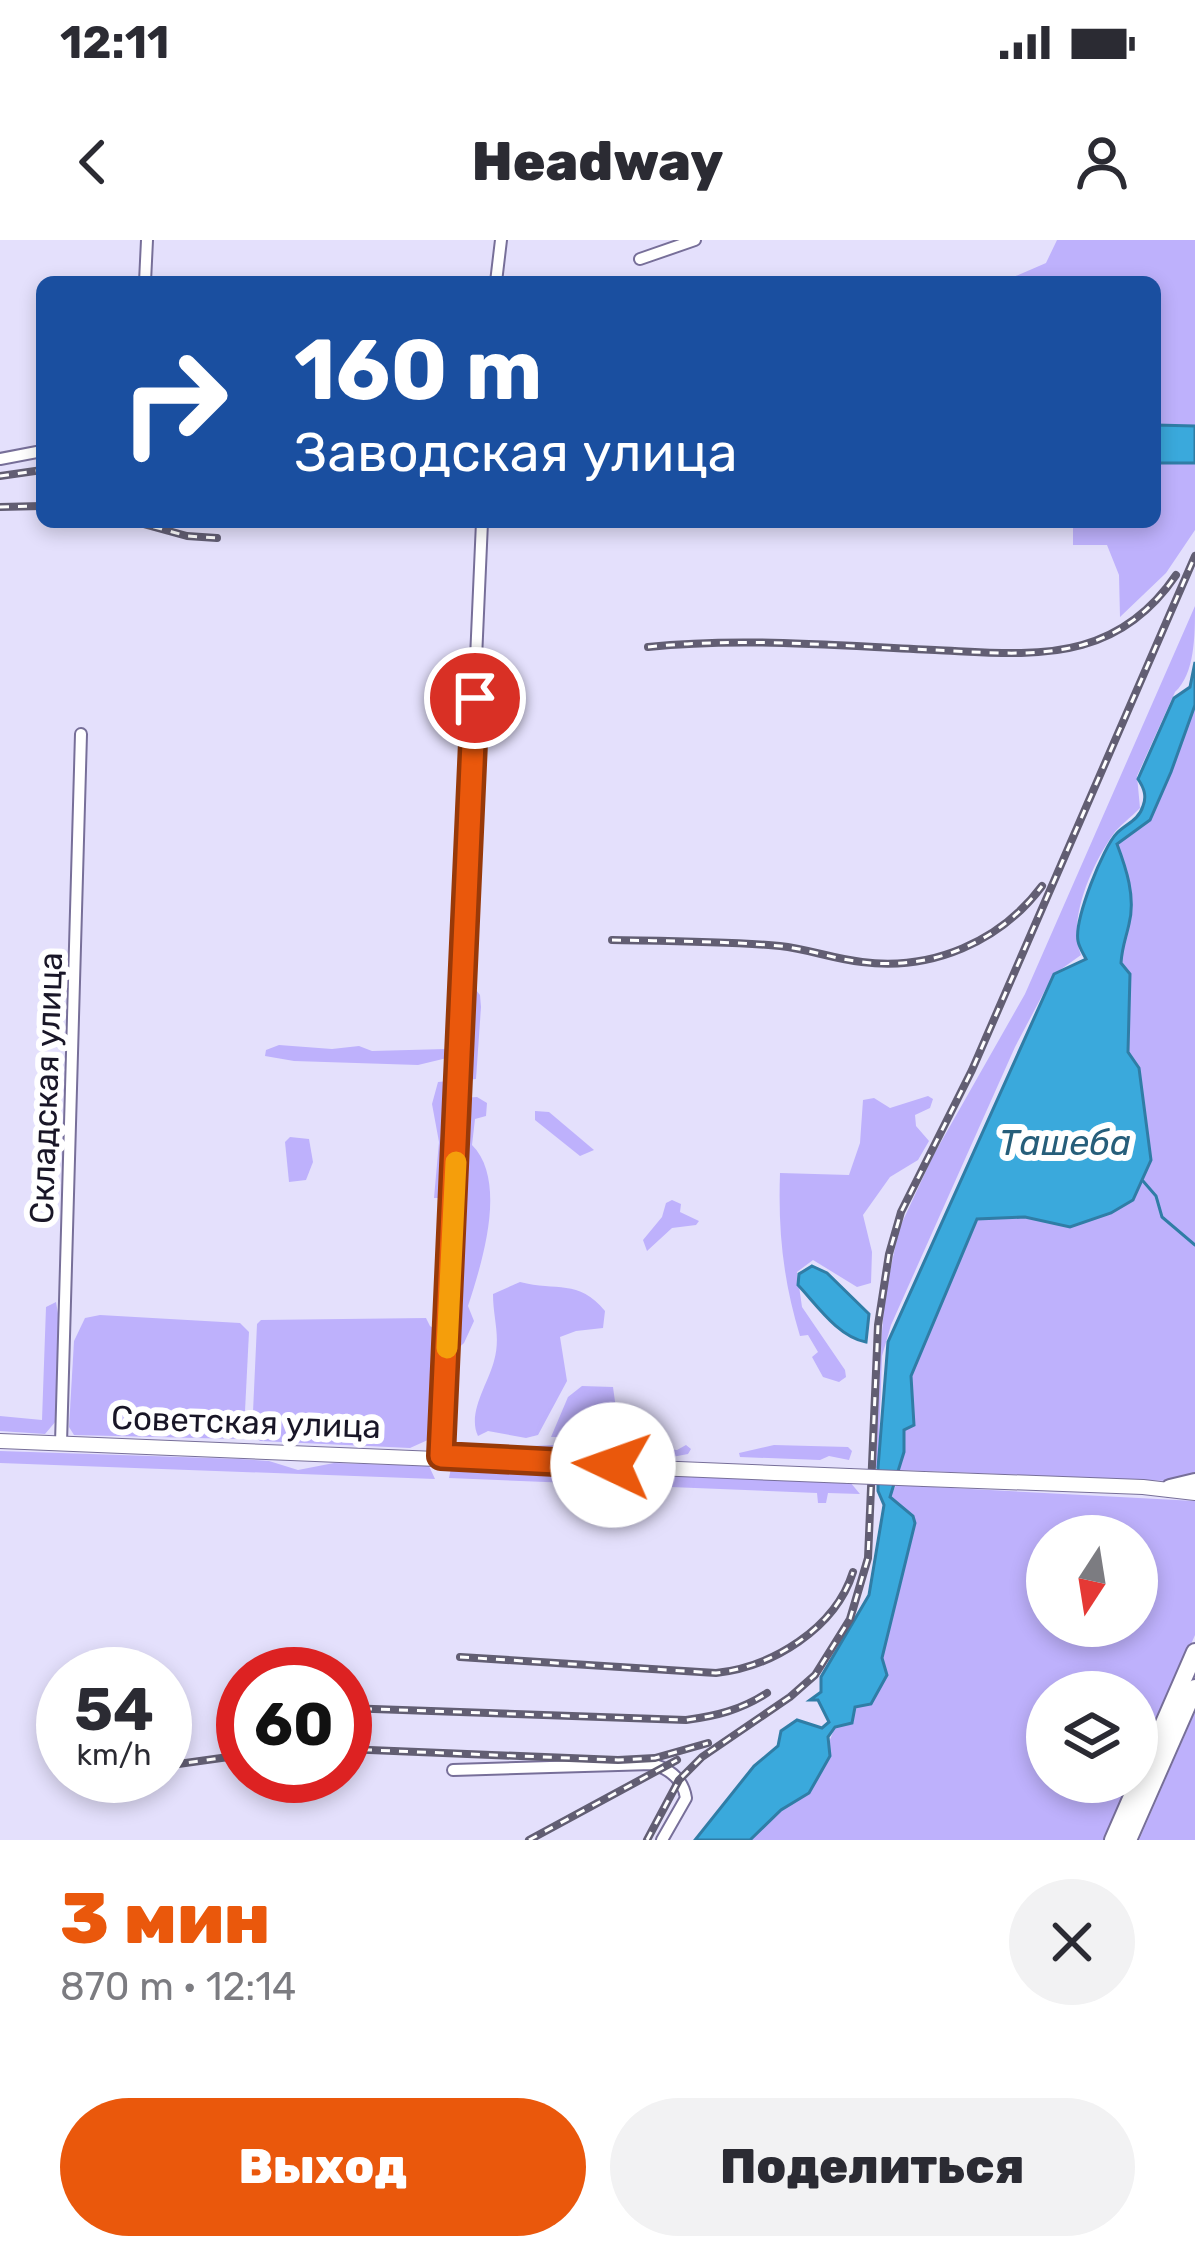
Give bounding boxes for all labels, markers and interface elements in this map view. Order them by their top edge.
text: 12:11 [60,16,170,69]
icon: back [60,129,126,195]
icon: person [1069,129,1135,195]
text: Headway [472,130,723,194]
text: 160 m [294,320,542,420]
icon: right [96,324,252,480]
text: Заводская улица [294,421,738,485]
pin [424,647,526,749]
icon: arrive [442,665,508,731]
street label: Складская улица [22,951,70,1225]
water label: Ташеба [999,1121,1131,1164]
street label: Советская улица [110,1398,382,1446]
position arrow [550,1402,676,1528]
north arrow [1026,1515,1158,1647]
map controls [1026,1515,1158,1803]
speed limit sign: 60 [216,1647,372,1803]
button: layers [1026,1671,1158,1803]
text: 54 [74,1674,154,1745]
text: km/h [77,1737,151,1773]
text: 3 мин [60,1876,271,1961]
button: close [1009,1879,1135,2005]
text: 870 m · 12:14 [60,1964,296,2010]
button: Выход [60,2098,586,2236]
button: Поделиться [610,2098,1135,2236]

